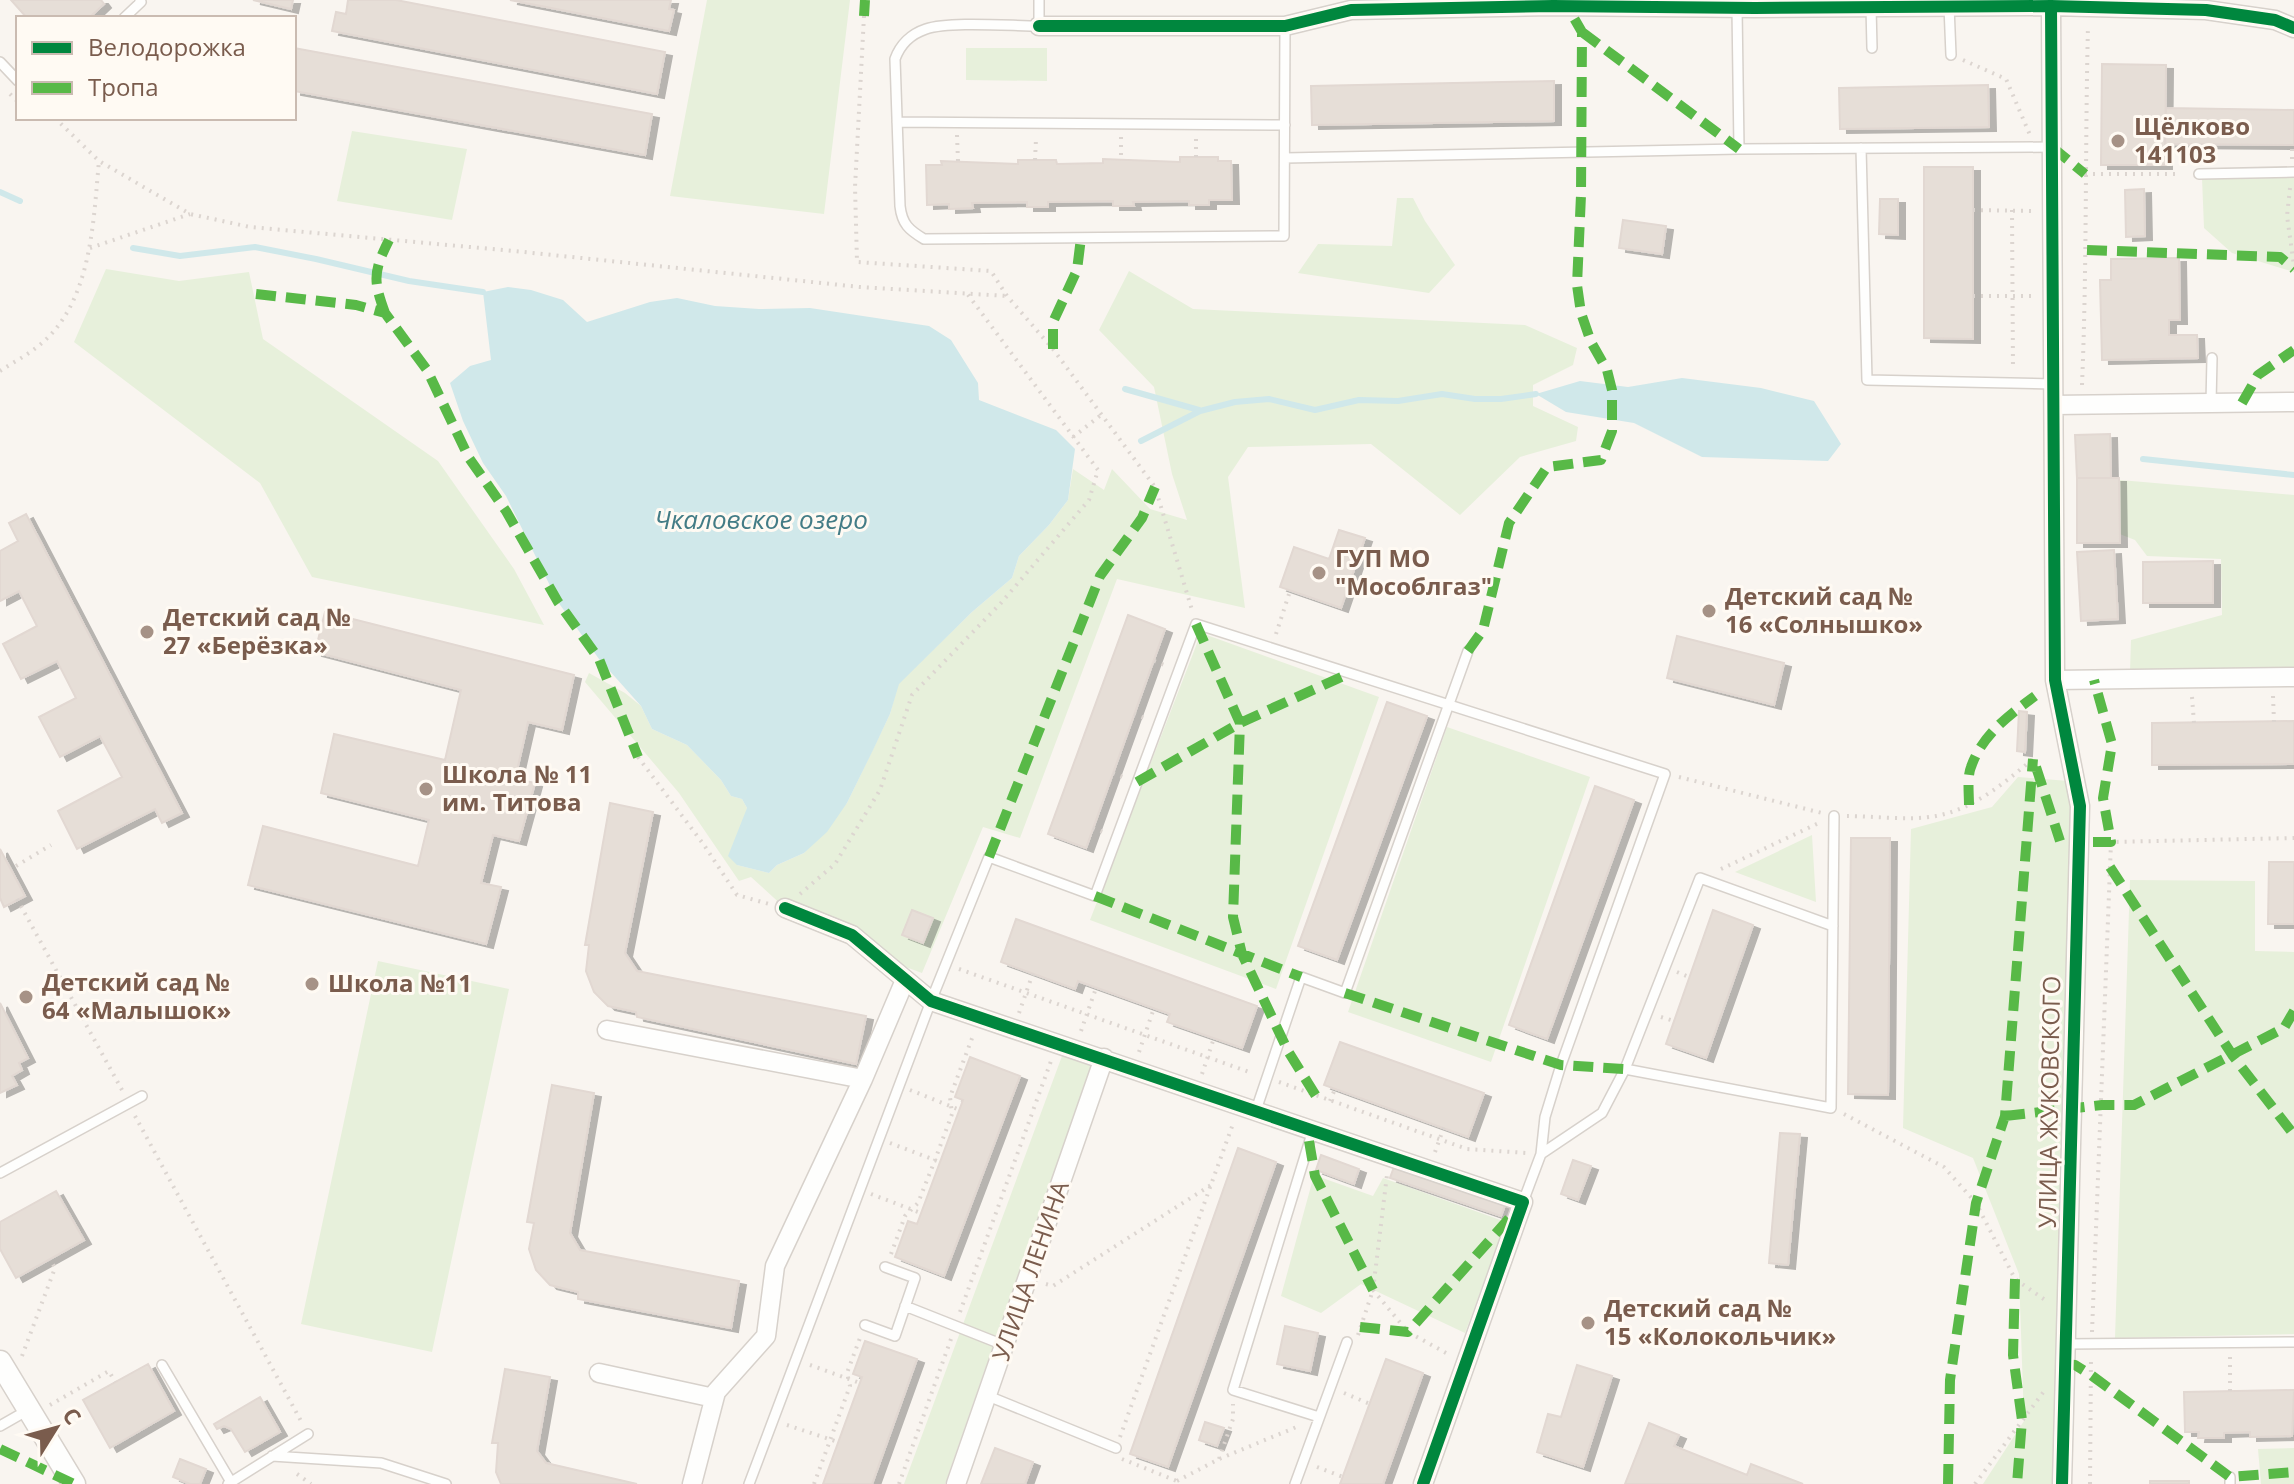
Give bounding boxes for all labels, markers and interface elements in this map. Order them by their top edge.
legend [16,16,296,120]
text: Велодорожка [88,30,246,63]
text: Тропа [88,70,159,103]
place label: Щёлково 141103 [2134,109,2250,170]
marker: Щёлково 141103 [2109,132,2127,150]
water label: Чкаловское озеро [654,501,868,537]
place label: ГУП МО "Мособлгаз" [1335,541,1492,602]
marker: ГУП МО "Мособлгаз" [1310,564,1328,582]
place label: Детский сад № 16 «Солнышко» [1725,579,1923,640]
place label: Детский сад № 27 «Берёзка» [163,600,351,661]
marker: Детский сад № 16 «Солнышко» [1700,602,1718,620]
marker: Детский сад № 27 «Берёзка» [138,623,156,641]
place label: Школа № 11 им. Титова [442,757,592,818]
marker: Школа № 11 им. Титова [417,780,435,798]
place label: Детский сад № 64 «Малышок» [42,965,231,1026]
place label: Школа №11 [328,966,472,999]
marker: Школа №11 [303,975,321,993]
street label: УЛИЦА ЖУКОВСКОГО [2030,975,2067,1228]
marker: Детский сад № 64 «Малышок» [17,988,35,1006]
street label: УЛИЦА ЛЕНИНА [983,1175,1076,1365]
place label: Детский сад № 15 «Колокольчик» [1604,1291,1836,1352]
marker: Детский сад № 15 «Колокольчик» [1579,1314,1597,1332]
north arrow [16,1388,96,1468]
text: С [57,1401,89,1430]

